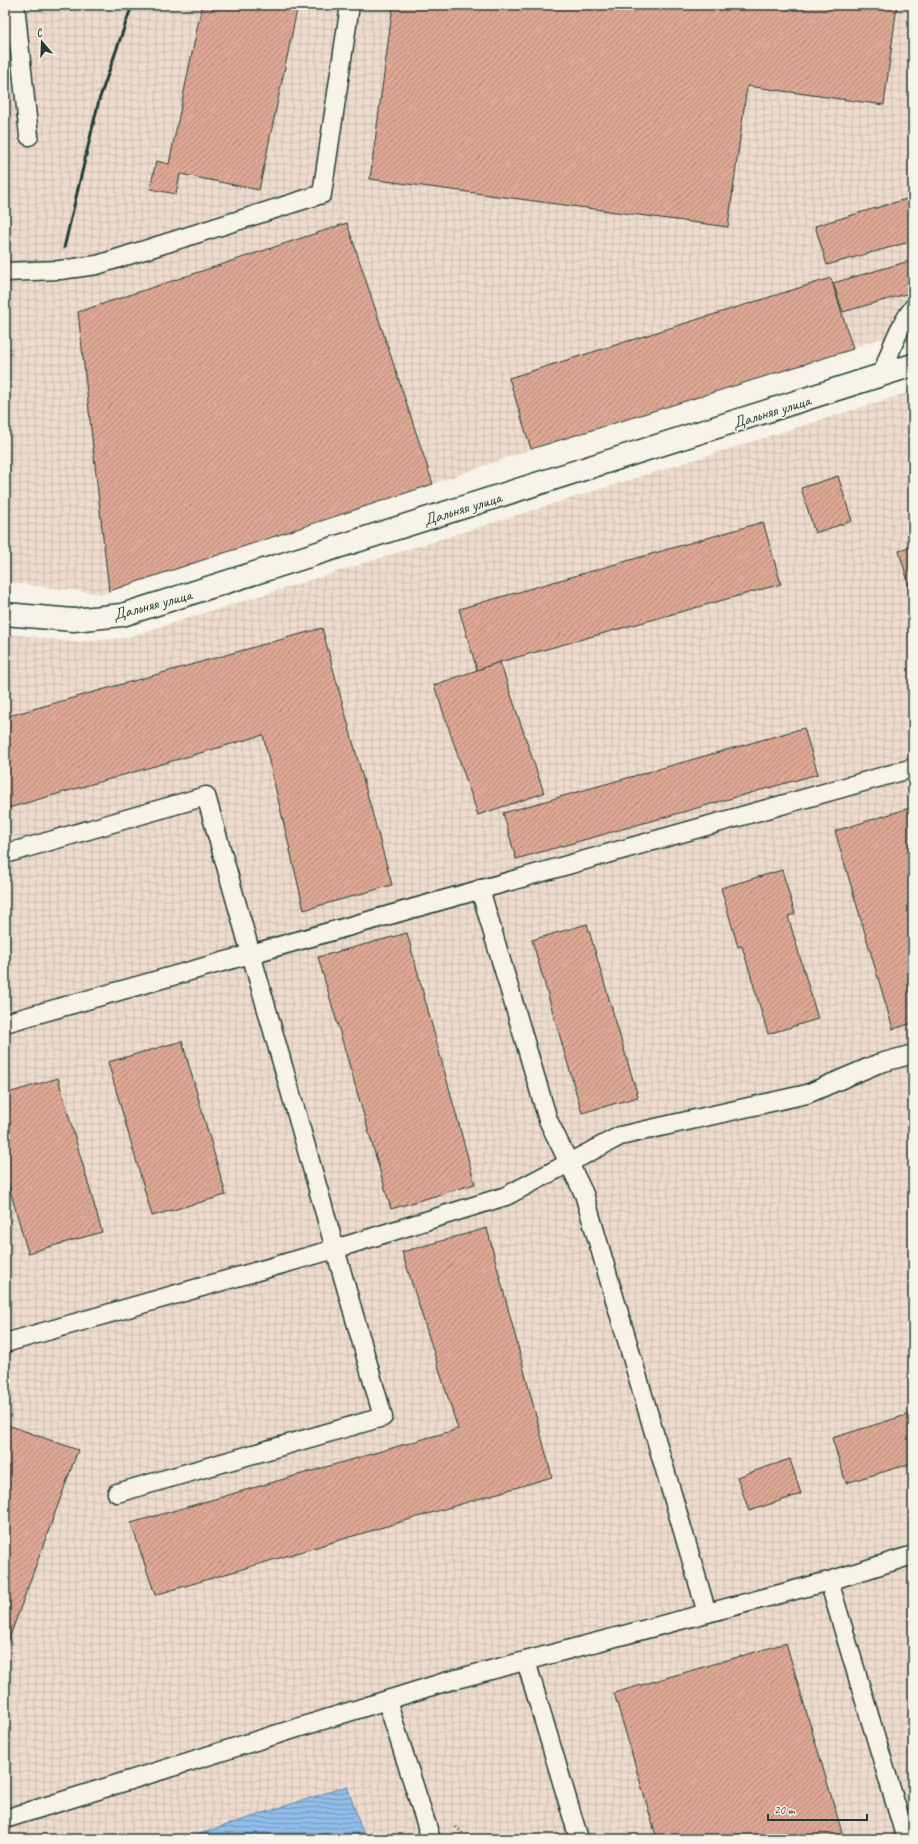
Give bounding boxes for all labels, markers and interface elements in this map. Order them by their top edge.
north arrow [22,22,62,62]
text: С [34,25,45,40]
street label: Дальняя улица [730,390,814,433]
street label: Дальняя улица [421,487,505,530]
street label: Дальняя улица [111,584,195,625]
scale bar [768,1796,867,1822]
text: 20 m [774,1802,796,1818]

